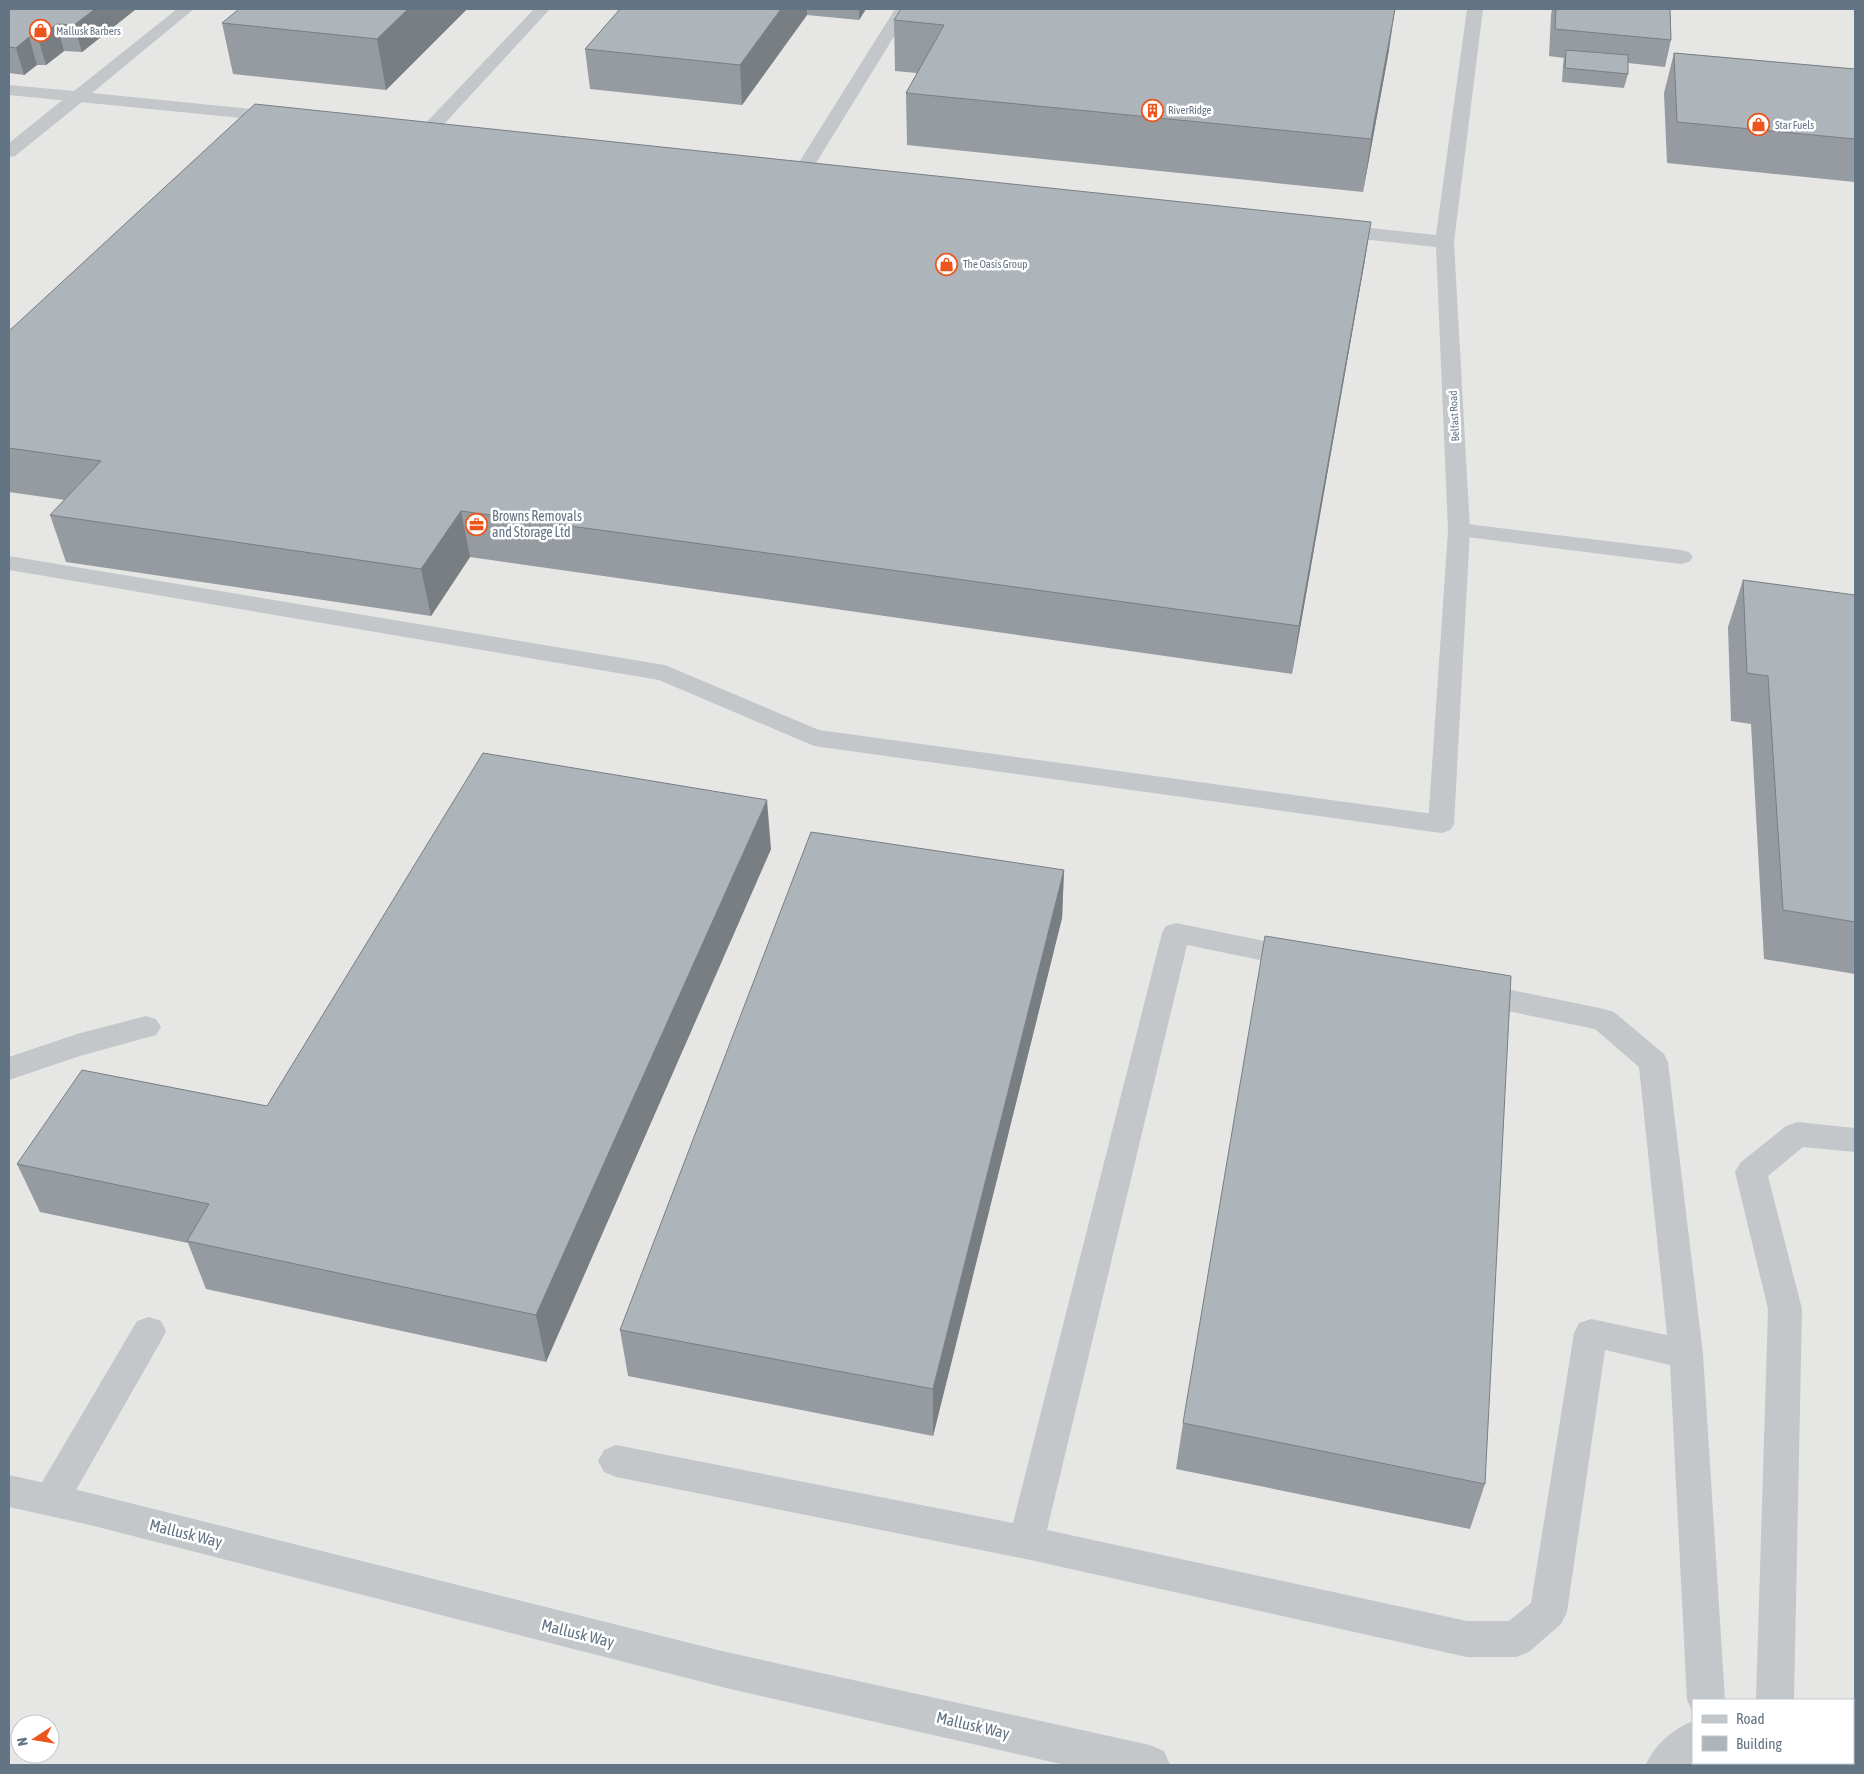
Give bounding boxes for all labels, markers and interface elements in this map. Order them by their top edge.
shop icon: Mallusk Barbers [28,19,52,43]
place label: Mallusk Barbers [56,25,121,37]
building icon: RiverRidge [1140,98,1164,122]
place label: RiverRidge [1168,104,1211,116]
shop icon: Star Fuels [1747,113,1771,137]
place label: Star Fuels [1775,119,1814,131]
shop icon: The Oasis Group [935,252,959,276]
place label: The Oasis Group [963,258,1028,270]
street label: Belfast Road [1447,390,1461,442]
place label: Browns Removals and Storage Ltd [492,508,582,540]
office icon: Browns Removals and Storage Ltd [464,512,488,536]
street label: Mallusk Way [147,1515,225,1552]
street label: Mallusk Way [539,1615,617,1652]
legend [1692,1699,1854,1764]
street label: Mallusk Way [935,1708,1012,1743]
text: Road [1736,1710,1765,1727]
north arrow [10,1714,60,1764]
text: Building [1736,1735,1782,1752]
text: N [14,1736,31,1747]

